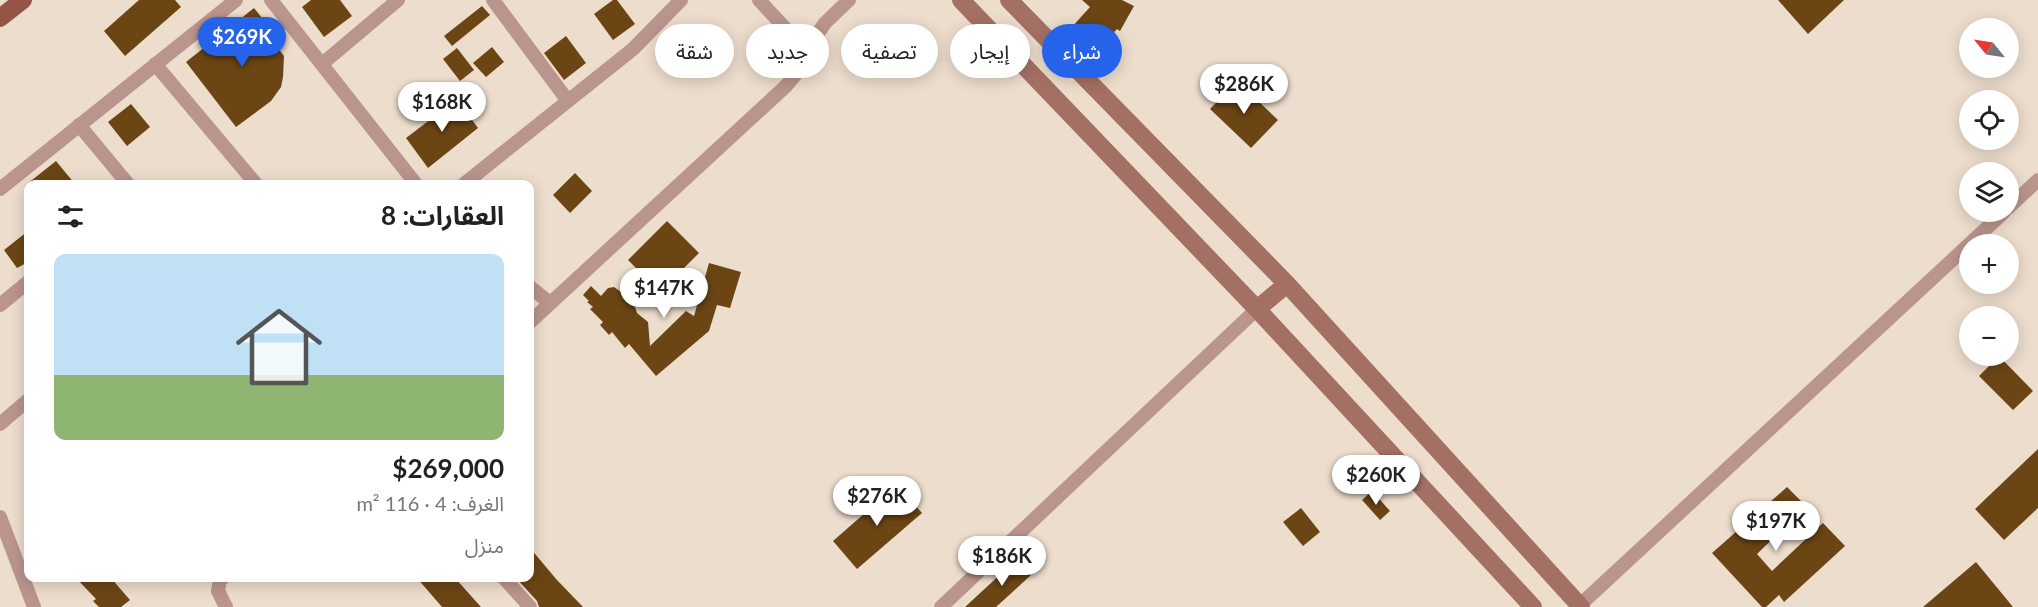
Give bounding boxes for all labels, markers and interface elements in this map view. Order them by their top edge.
pin: $269K [200,17,284,68]
north arrow [1959,18,2019,78]
map controls [1959,18,2019,366]
text: $269K [212,24,272,48]
chip: شقة [655,24,734,78]
chip: جديد [746,24,829,78]
chip: تصفية [841,24,938,78]
chip: إيجار [950,24,1030,78]
chip: شراء [1042,24,1122,78]
pin: $286K [1202,64,1286,115]
text: $286K [1214,71,1274,95]
pin: $168K [400,82,484,133]
text: $168K [412,89,472,113]
button: locate [1959,90,2019,150]
button: layers [1959,162,2019,222]
text: العقارات: 8 [381,199,504,231]
icon: filters [54,200,87,233]
button: + [1959,234,2019,294]
pin: $147K [622,268,706,319]
text: $147K [634,275,694,299]
icon: home [225,293,333,401]
button: − [1959,306,2019,366]
text: $269,000 [392,452,504,484]
pin: $260K [1334,455,1418,506]
text: $260K [1346,462,1406,486]
pin: $276K [835,476,919,527]
text: $276K [847,483,907,507]
text: الغرف: 4 · 116 m² [356,491,504,515]
pin: $197K [1734,501,1818,552]
text: $197K [1746,508,1806,532]
text: منزل [465,533,504,557]
pin: $186K [960,536,1044,587]
text: $186K [972,543,1032,567]

